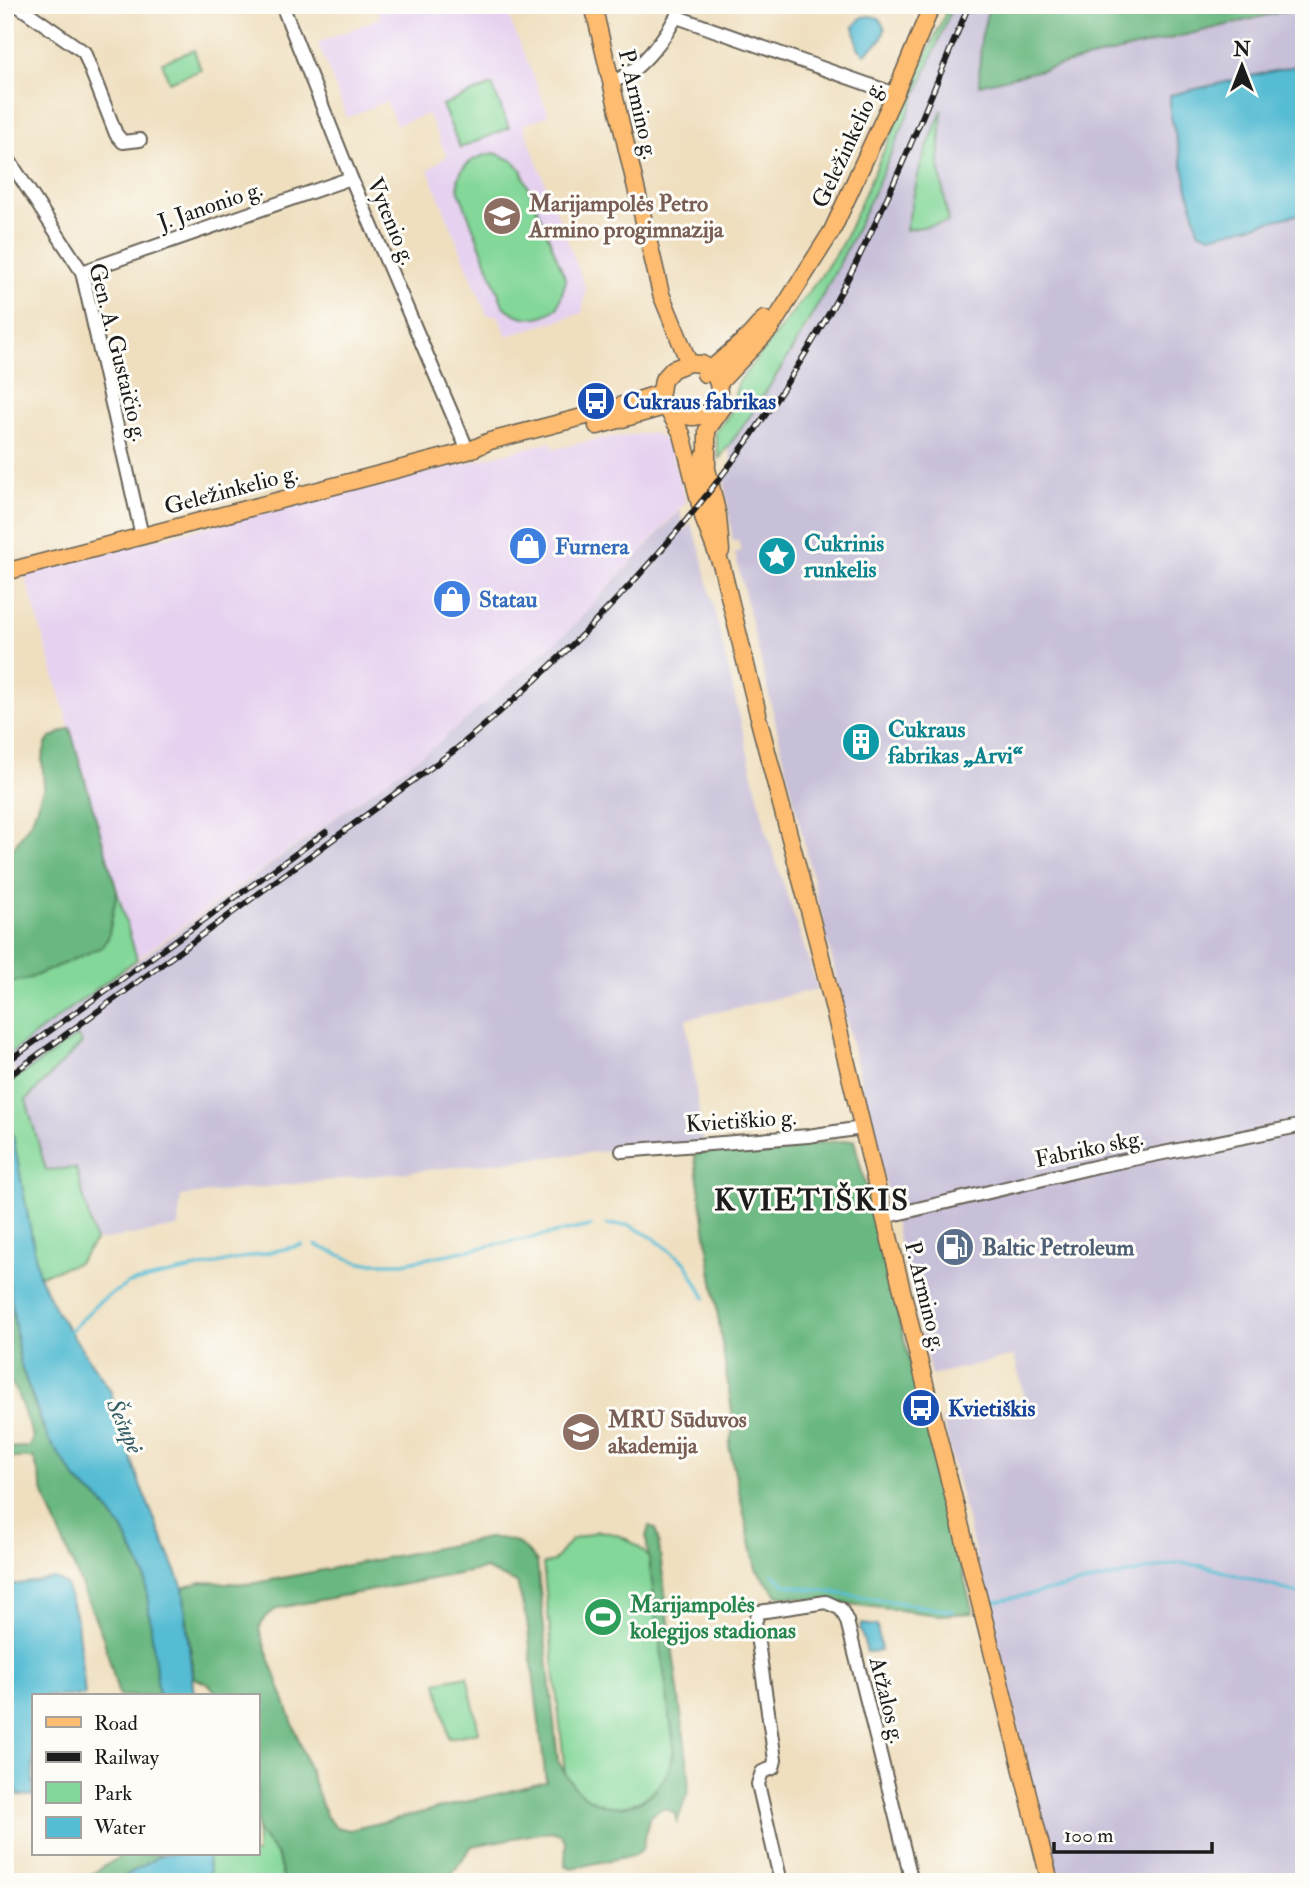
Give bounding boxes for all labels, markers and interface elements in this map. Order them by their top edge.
north arrow [1208,32,1278,102]
text: N [1232,38,1251,62]
street label: P. Armino g. [612,46,665,162]
street label: Geležinkelio g. [805,76,890,213]
street label: Vytenio g. [360,173,423,269]
street label: J. Janonio g. [153,174,266,237]
place label: Marijampolės Petro Armino progimnazija [528,189,725,245]
school or university icon: Marijampolės Petro Armino progimnazija [481,195,523,237]
street label: Gen. A. Gustaičio g. [82,260,155,444]
bus stop icon: Cukraus fabrikas [575,380,617,422]
place label: Cukraus fabrikas [623,387,776,416]
street label: Geležinkelio g. [161,458,301,521]
shop icon: Furnera [507,525,549,567]
place label: Cukrinis runkelis [804,529,884,584]
place label: Furnera [555,532,630,561]
place icon: Cukrinis runkelis [756,535,798,577]
shop icon: Statau [431,578,473,620]
place label: Statau [479,585,538,614]
place label: Cukraus fabrikas „Arvi“ [888,715,1024,770]
building icon: Cukraus fabrikas „Arvi“ [840,721,882,763]
street label: Kvietiškio g. [685,1102,797,1139]
street label: Fabriko skg. [1032,1123,1146,1174]
district label: KVIETIŠKIS [714,1181,910,1219]
fuel station icon: Baltic Petroleum [934,1226,976,1268]
place label: Baltic Petroleum [982,1233,1135,1262]
street label: P. Armino g. [898,1238,953,1354]
bus stop icon: Kvietiškis [900,1387,942,1429]
water label: Šešupė [98,1393,152,1459]
place label: Kvietiškis [948,1394,1035,1423]
place label: MRU Sūduvos akademija [607,1405,747,1460]
school or university icon: MRU Sūduvos akademija [560,1411,602,1453]
place label: Marijampolės kolegijos stadionas [629,1590,796,1646]
sports icon: Marijampolės kolegijos stadionas [582,1596,624,1638]
street label: Atžalos g. [863,1653,912,1746]
legend [32,1694,259,1856]
text: Road [94,1710,139,1737]
text: Railway [94,1744,160,1771]
text: Park [94,1780,132,1807]
scale bar [1054,1810,1211,1854]
text: Water [93,1814,146,1841]
text: 100 m [1064,1822,1114,1849]

